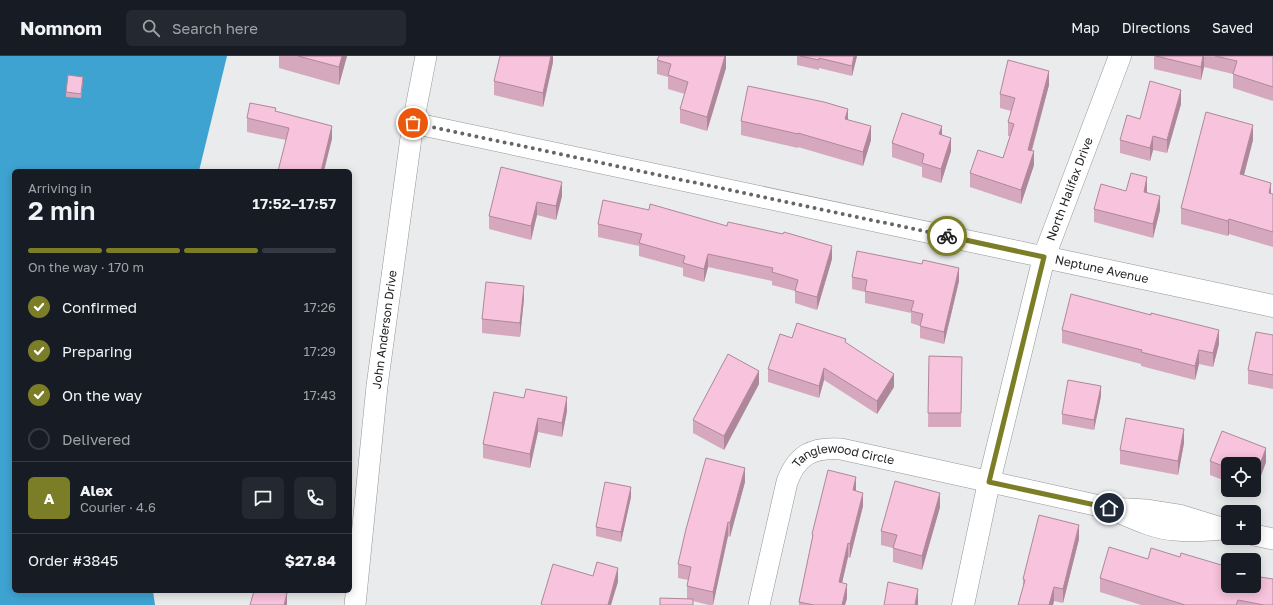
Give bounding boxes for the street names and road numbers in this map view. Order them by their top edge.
street label: North Halifax Drive [1043,135,1096,243]
street label: Neptune Avenue [1054,252,1150,286]
street label: John Anderson Drive [369,269,400,390]
street label: Tanglewood Circle [789,441,896,470]

